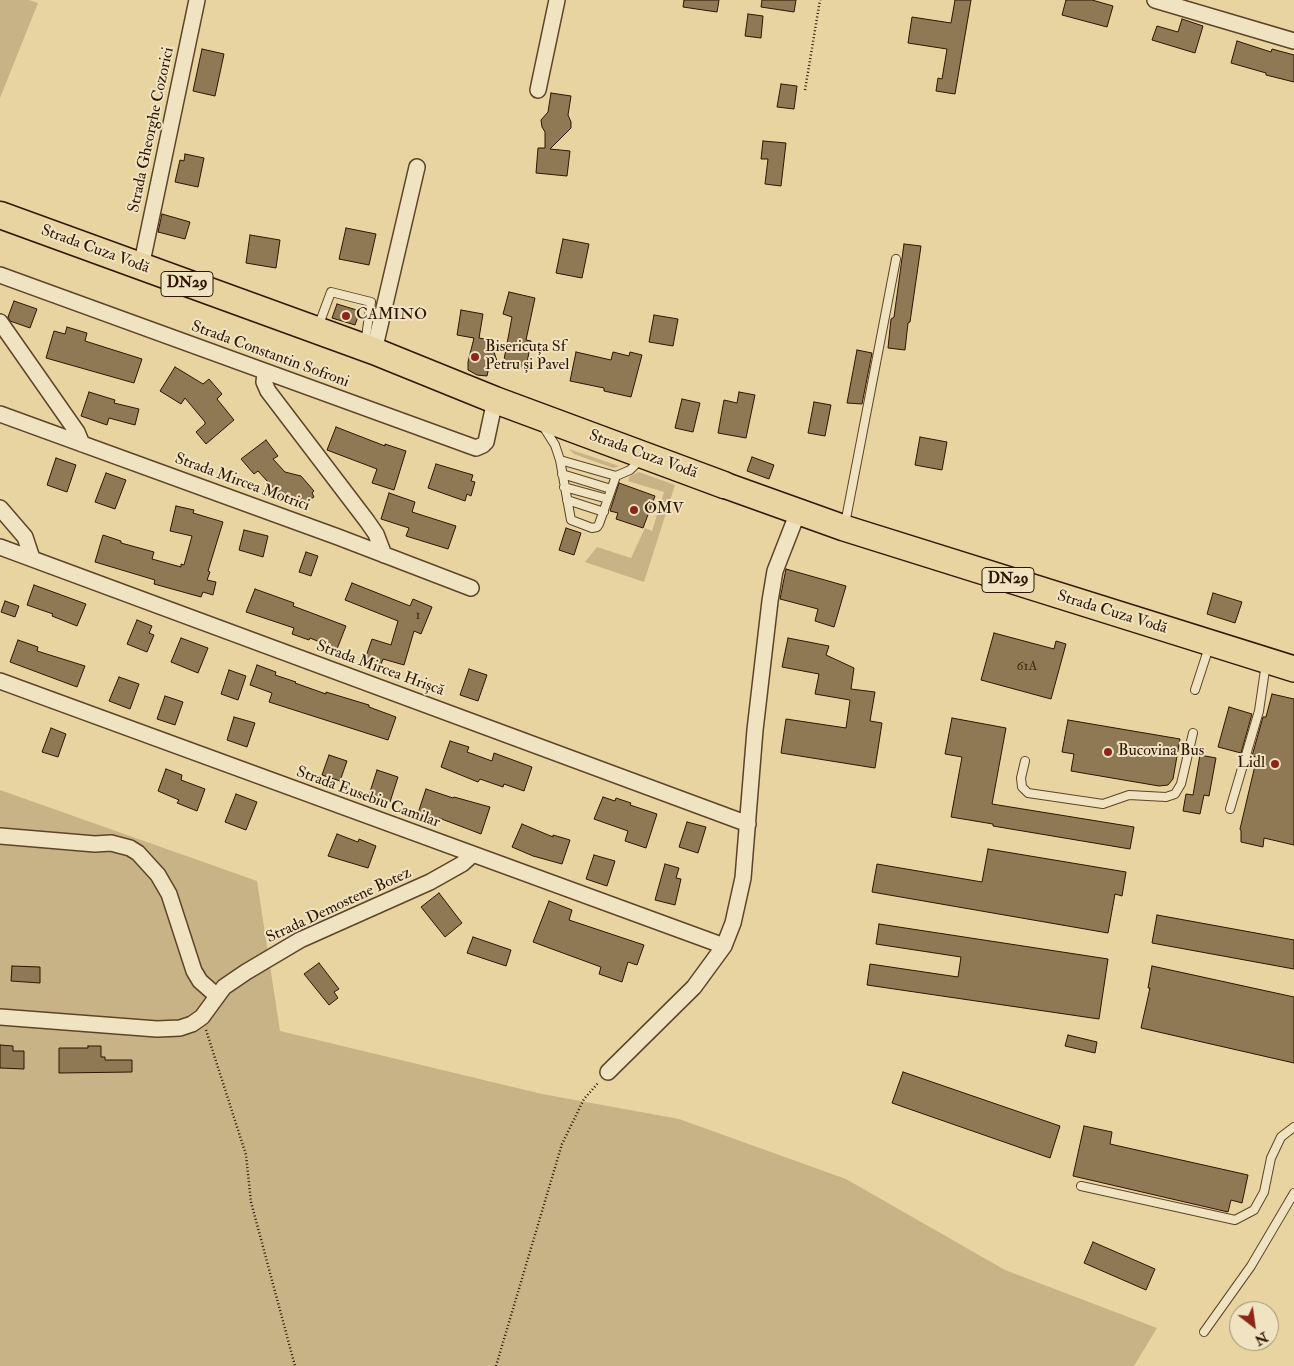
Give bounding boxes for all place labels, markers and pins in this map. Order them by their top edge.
place label: CAMINO [356,306,427,326]
marker: CAMINO [340,310,352,322]
place label: Bisericuța Sf Petru și Pavel [485,338,569,376]
marker: Bisericuța Sf Petru și Pavel [469,351,481,363]
place label: OMV [644,500,684,520]
marker: OMV [628,504,640,516]
place label: Bucovina Bus [1118,742,1204,762]
marker: Bucovina Bus [1102,746,1114,758]
place label: Lidl [1237,754,1265,774]
marker: Lidl [1269,758,1281,770]

